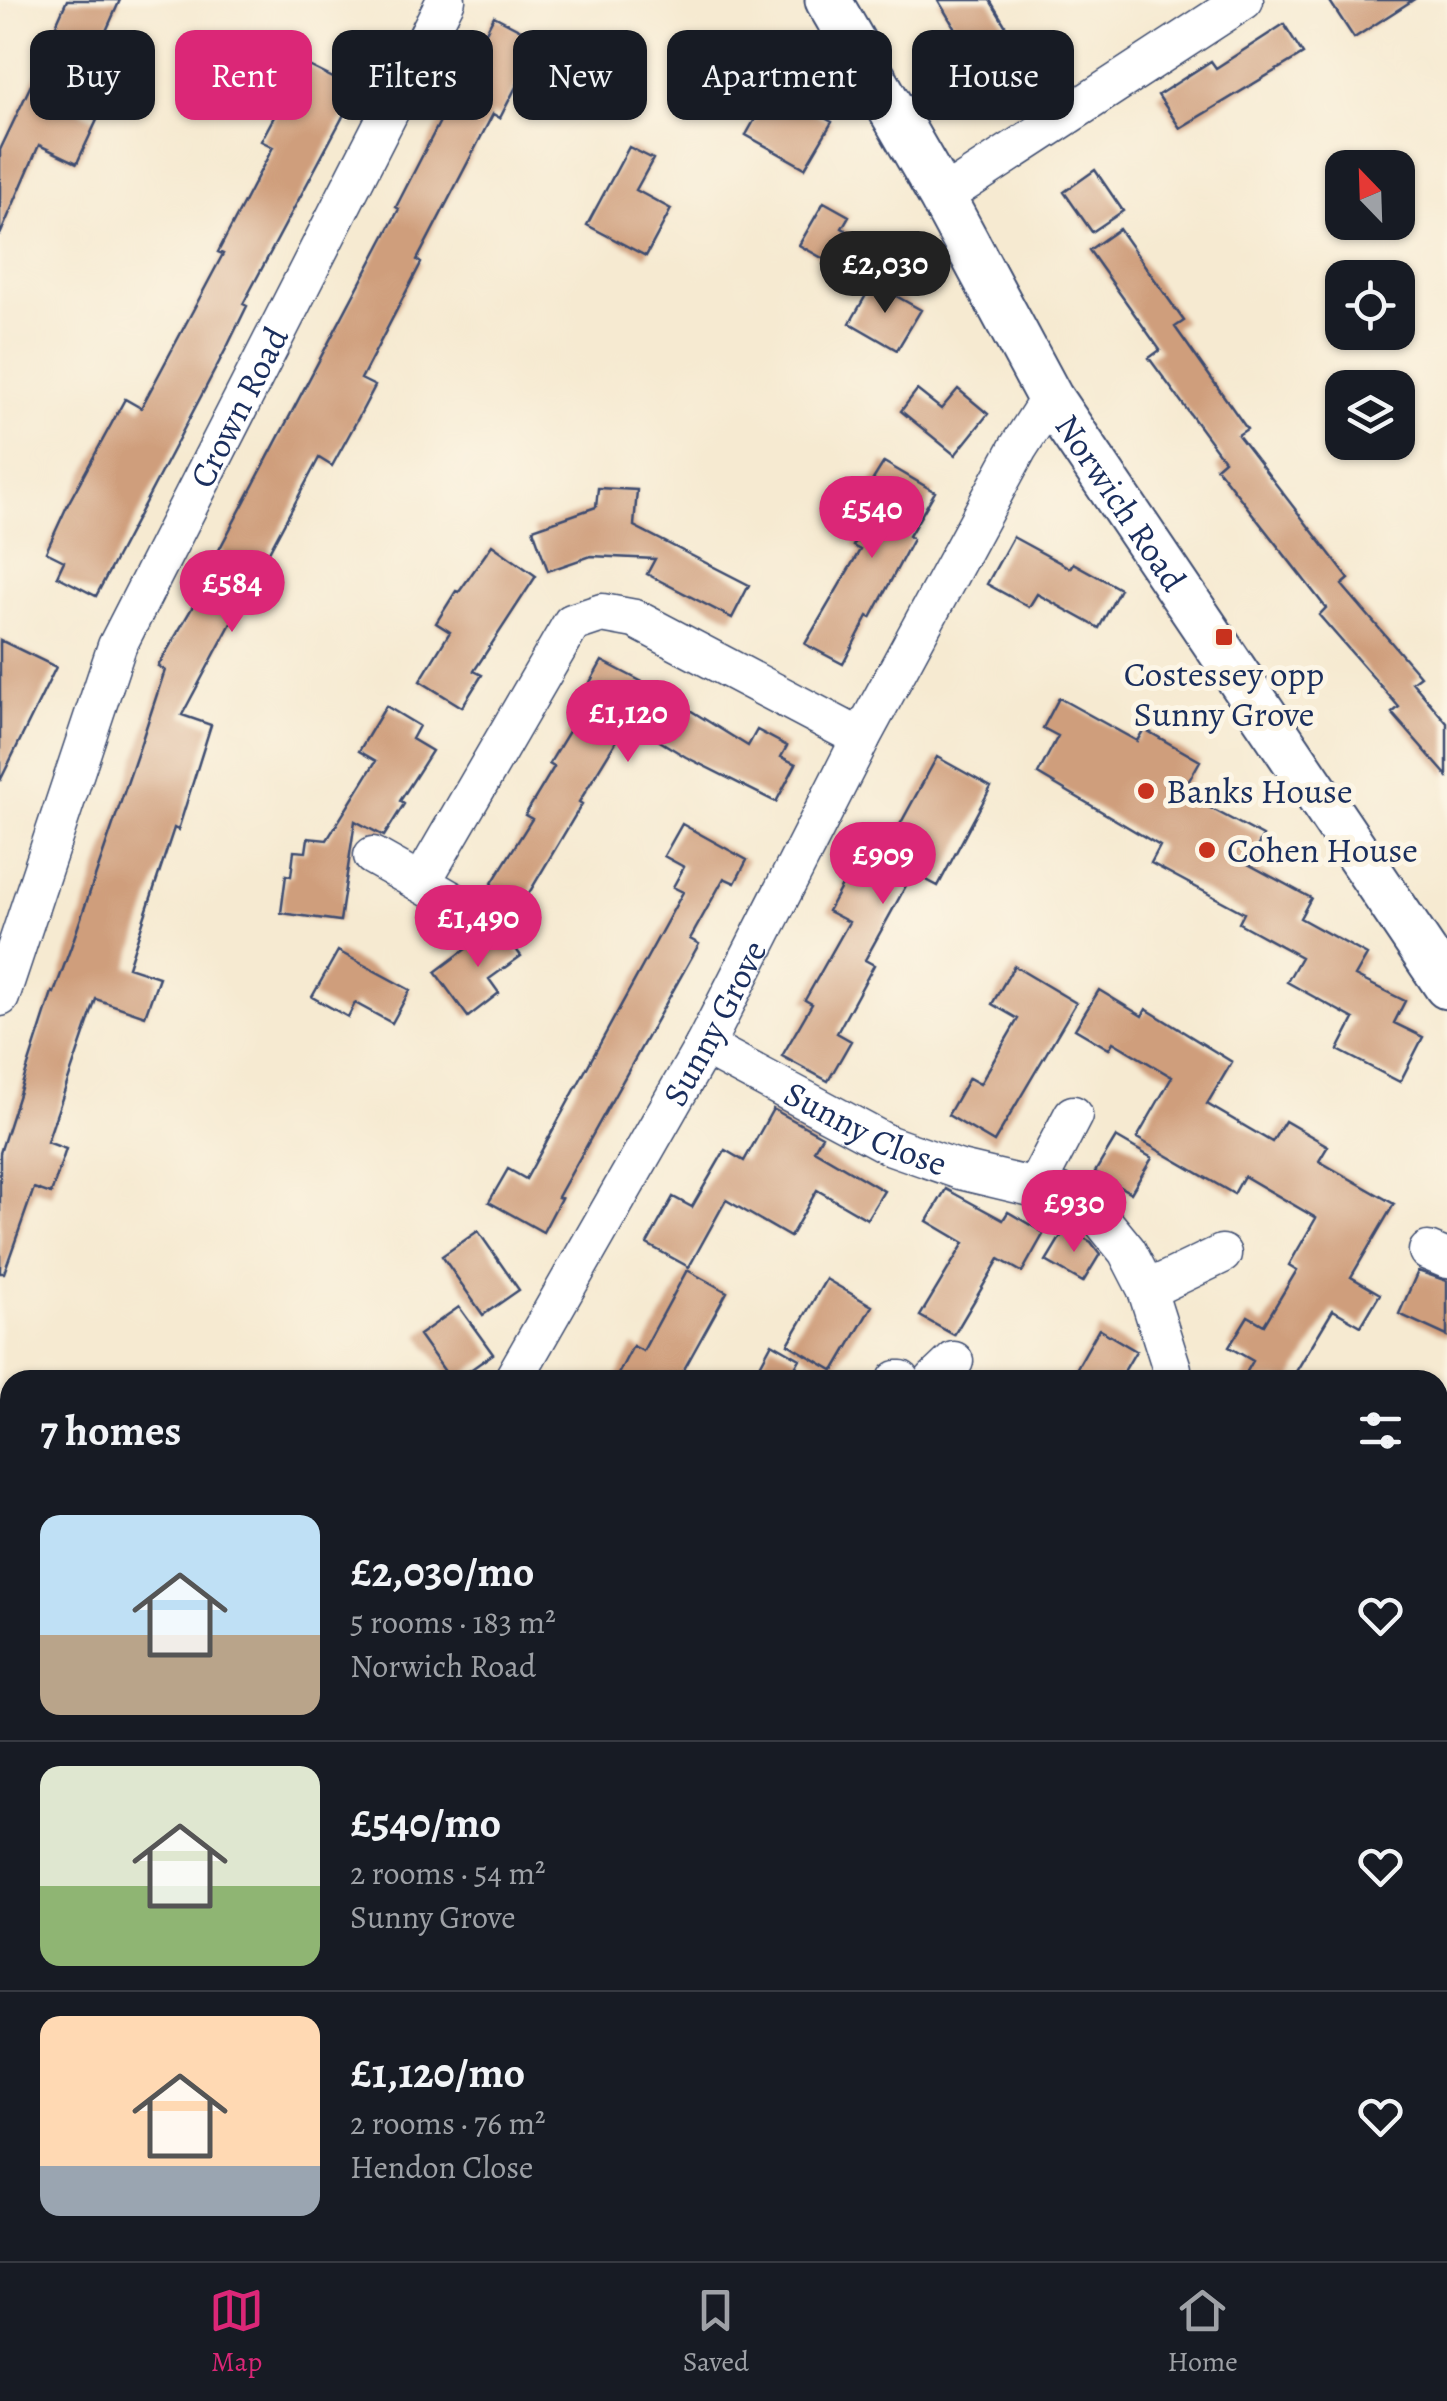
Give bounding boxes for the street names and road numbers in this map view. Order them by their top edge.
street label: Crown Road [178,318,300,496]
street label: Norwich Road [1044,405,1198,601]
street label: Sunny Grove [651,932,778,1115]
street label: Sunny Close [776,1069,953,1188]

